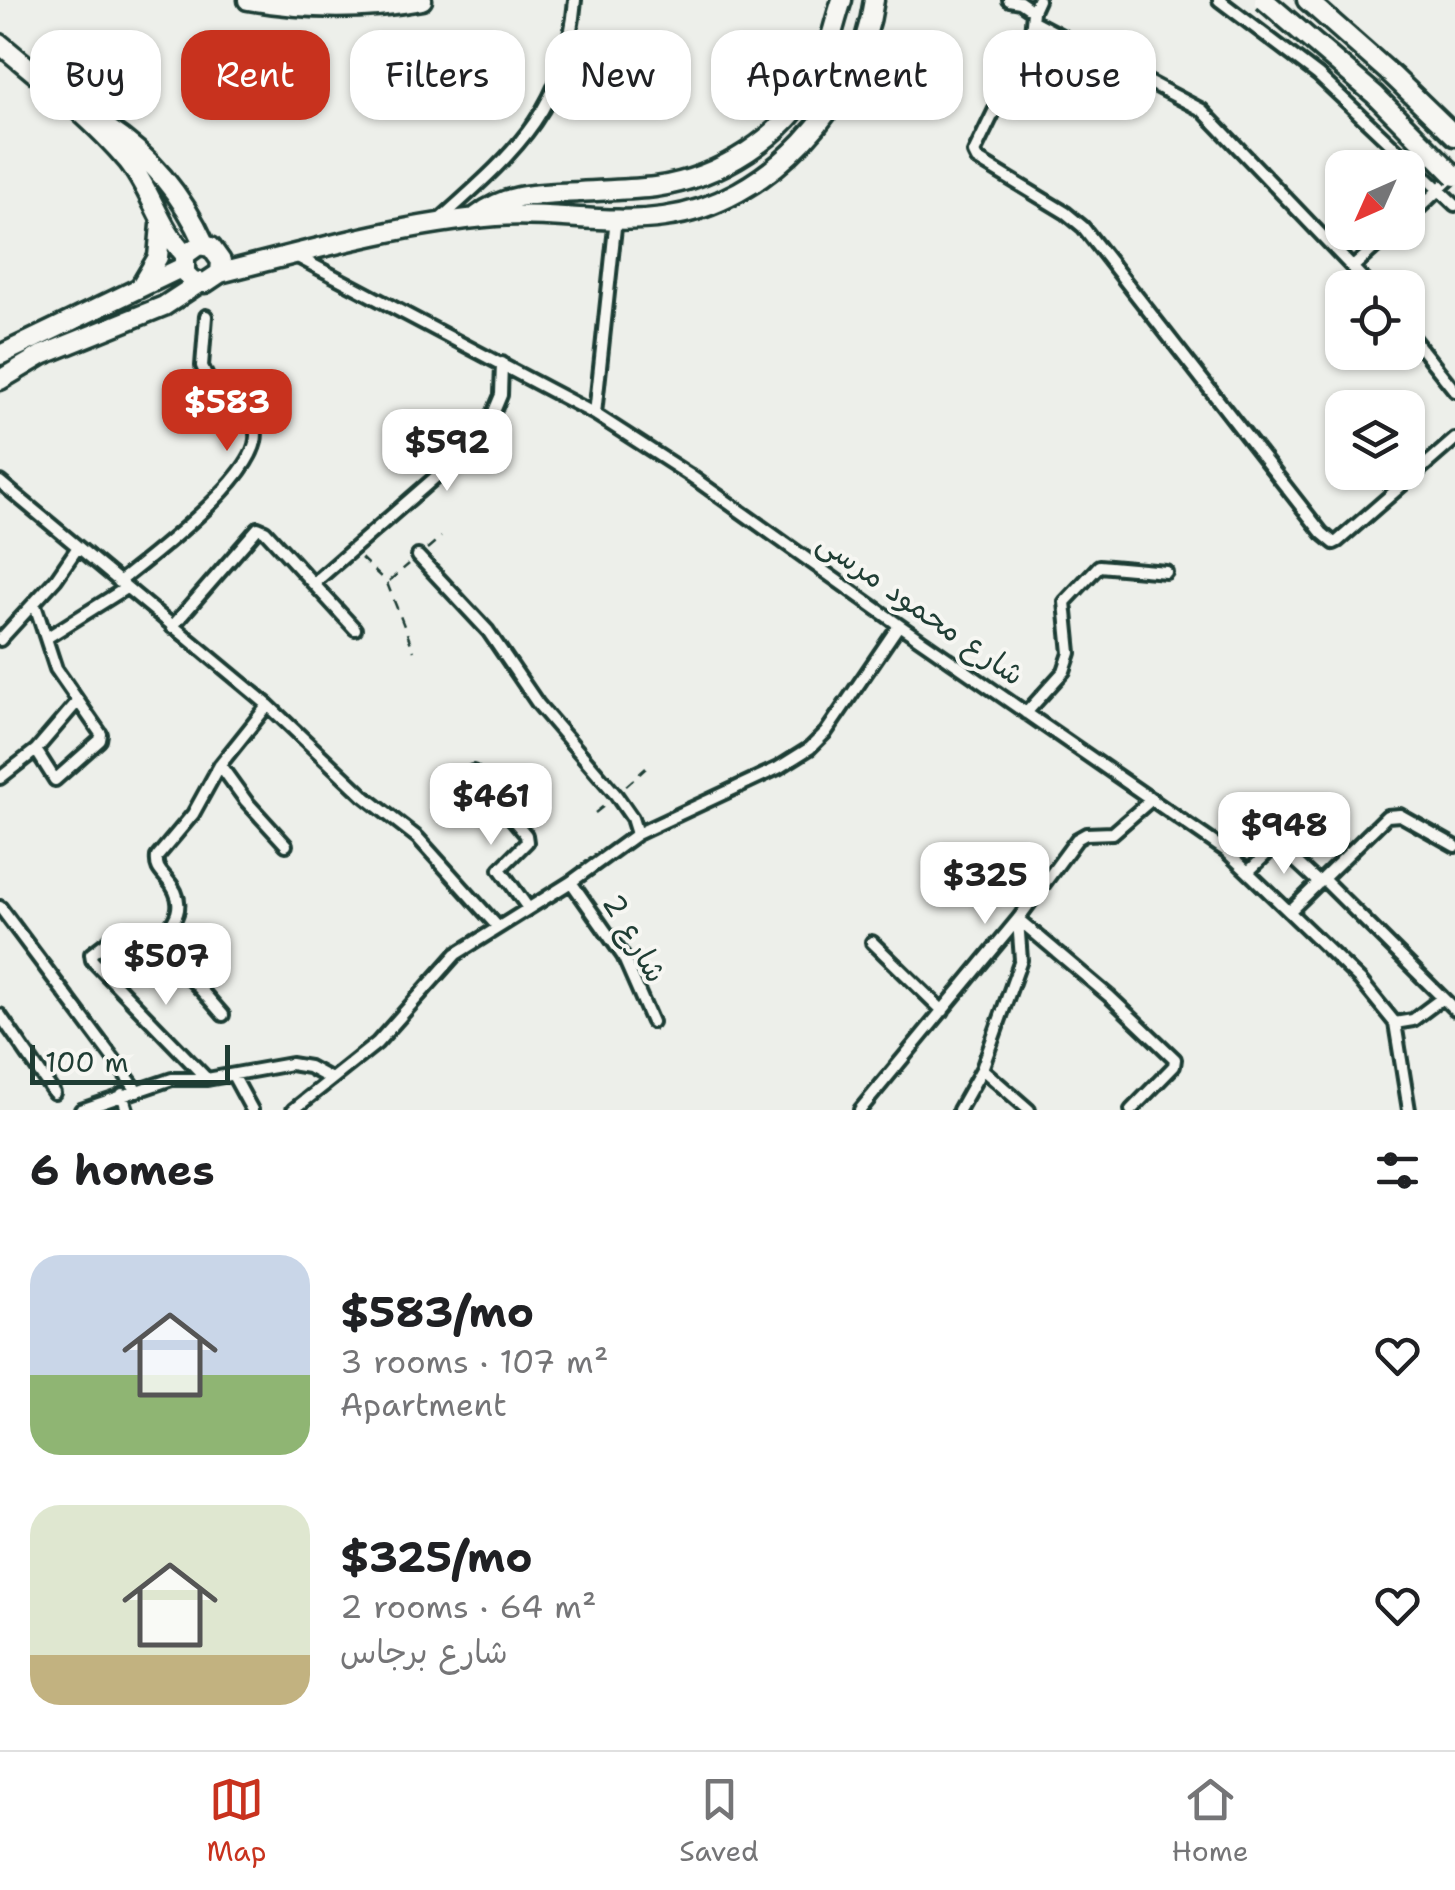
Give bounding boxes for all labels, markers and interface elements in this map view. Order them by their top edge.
chip: Buy [30,30,161,120]
chip: Rent [181,30,330,120]
chip: Filters [350,30,525,120]
chip: New [545,30,691,120]
chip: Apartment [711,30,963,120]
chip: House [983,30,1156,120]
north arrow [1325,150,1425,250]
map controls [1325,150,1425,490]
button: locate [1325,270,1425,370]
pin: $583 [168,369,286,454]
text: $583 [184,380,270,423]
button: layers [1325,390,1425,490]
pin: $592 [388,409,506,494]
text: $592 [404,420,490,463]
street label: شارع محمود مرسى [809,521,1033,695]
pin: $461 [432,763,550,848]
text: $461 [452,774,530,817]
pin: $948 [1225,792,1343,877]
text: $948 [1240,803,1328,846]
pin: $325 [926,842,1044,927]
text: $325 [942,853,1028,896]
street label: شارع 2 [592,886,677,990]
pin: $507 [107,923,225,1008]
text: $507 [123,934,209,977]
scale bar [30,1040,230,1084]
text: 100 m [45,1043,129,1081]
text: 6 homes [30,1142,215,1198]
icon: filters [1370,1143,1425,1198]
text: $583/mo [340,1284,534,1340]
icon: home [110,1295,230,1415]
icon: heart [1370,1328,1425,1383]
text: 3 rooms · 107 m² [340,1340,608,1383]
text: Apartment [340,1383,507,1426]
text: $325/mo [340,1529,532,1585]
icon: home [110,1545,230,1665]
icon: heart [1370,1578,1425,1633]
text: 2 rooms · 64 m² [340,1585,596,1628]
text: شارع برجاس [340,1630,508,1673]
tab: Map [206,1772,266,1870]
tab: Saved [679,1772,759,1870]
tab: Home [1172,1772,1249,1870]

